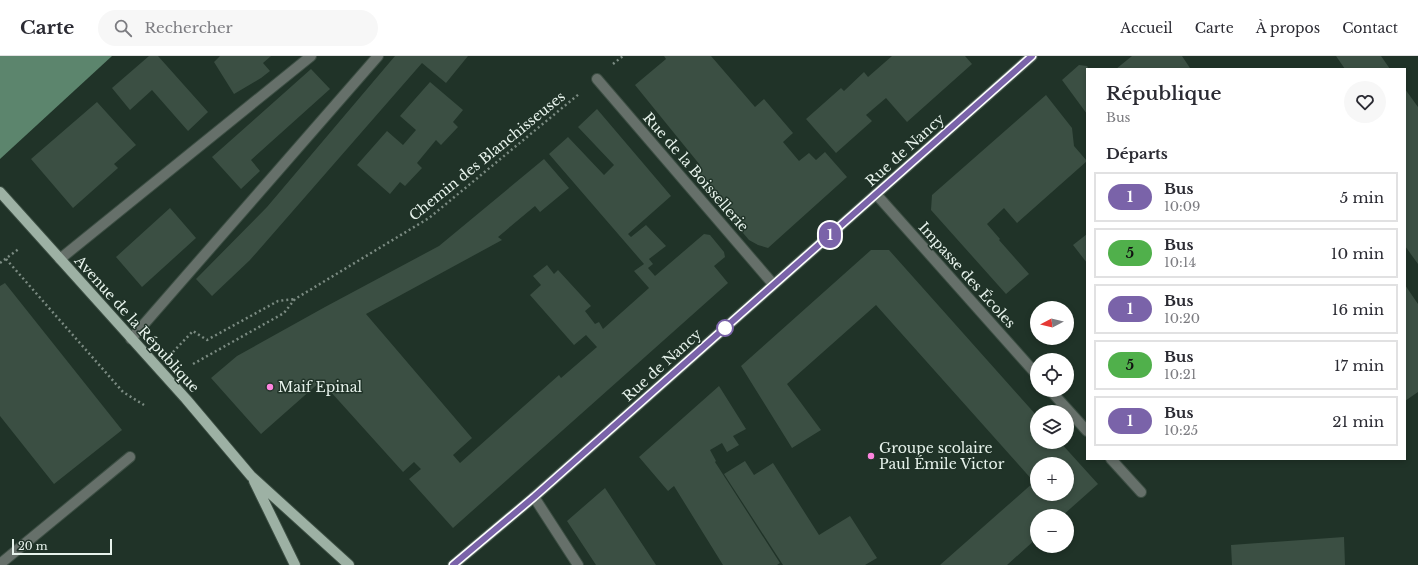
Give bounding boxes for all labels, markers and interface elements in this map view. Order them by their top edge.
search box [98,10,378,46]
text: Carte [20,16,74,39]
icon: search [112,17,134,39]
text: Rechercher [144,18,233,37]
text: Accueil [1120,19,1173,37]
text: Carte [1195,19,1234,37]
text: À propos [1256,19,1320,37]
text: Contact [1342,19,1398,37]
button: heart [1344,81,1386,123]
text: République [1106,82,1222,105]
street label: Chemin des Blanchisseuses [405,87,569,225]
street label: Rue de la Boissellerie [639,109,753,235]
text: Bus [1106,109,1131,126]
street label: Rue de Nancy [862,110,948,190]
text: Départs [1106,144,1168,163]
text: Bus [1164,179,1194,198]
text: 1 [1127,188,1133,206]
text: 5 min [1340,188,1384,207]
text: 10:09 [1164,198,1200,215]
street label: Impasse des Écoles [915,218,1019,332]
line badge: 1 [817,222,843,248]
text: 1 [827,226,833,244]
text: Bus [1164,235,1194,254]
text: 5 [1126,244,1134,262]
text: 10 min [1331,244,1384,263]
street label: Avenue de la République [70,251,203,396]
text: 10:14 [1164,254,1196,271]
text: Bus [1164,291,1194,310]
text: 1 [1127,300,1133,318]
text: 16 min [1332,300,1384,319]
north arrow [1030,301,1074,345]
map controls [1030,301,1074,553]
text: 10:20 [1164,310,1200,327]
unlabelled marker [716,319,734,337]
street label: Rue de Nancy [619,325,705,405]
text: Bus [1164,347,1194,366]
button: locate [1030,353,1074,397]
text: 5 [1126,356,1134,374]
text: 17 min [1334,356,1384,375]
text: 10:21 [1164,366,1197,383]
place label: Maif Epinal [278,378,362,396]
marker: Maif Epinal [265,382,275,392]
text: Bus [1164,403,1194,422]
button: layers [1030,405,1074,449]
text: 1 [1127,412,1133,430]
text: 21 min [1332,412,1384,431]
text: 10:25 [1164,422,1198,439]
place label: Groupe scolaire Paul Émile Victor [879,439,1005,473]
marker: Groupe scolaire Paul Émile Victor [866,451,876,461]
button: + [1030,457,1074,501]
button: − [1030,509,1074,553]
scale bar [12,537,112,556]
text: 20 m [18,539,48,553]

